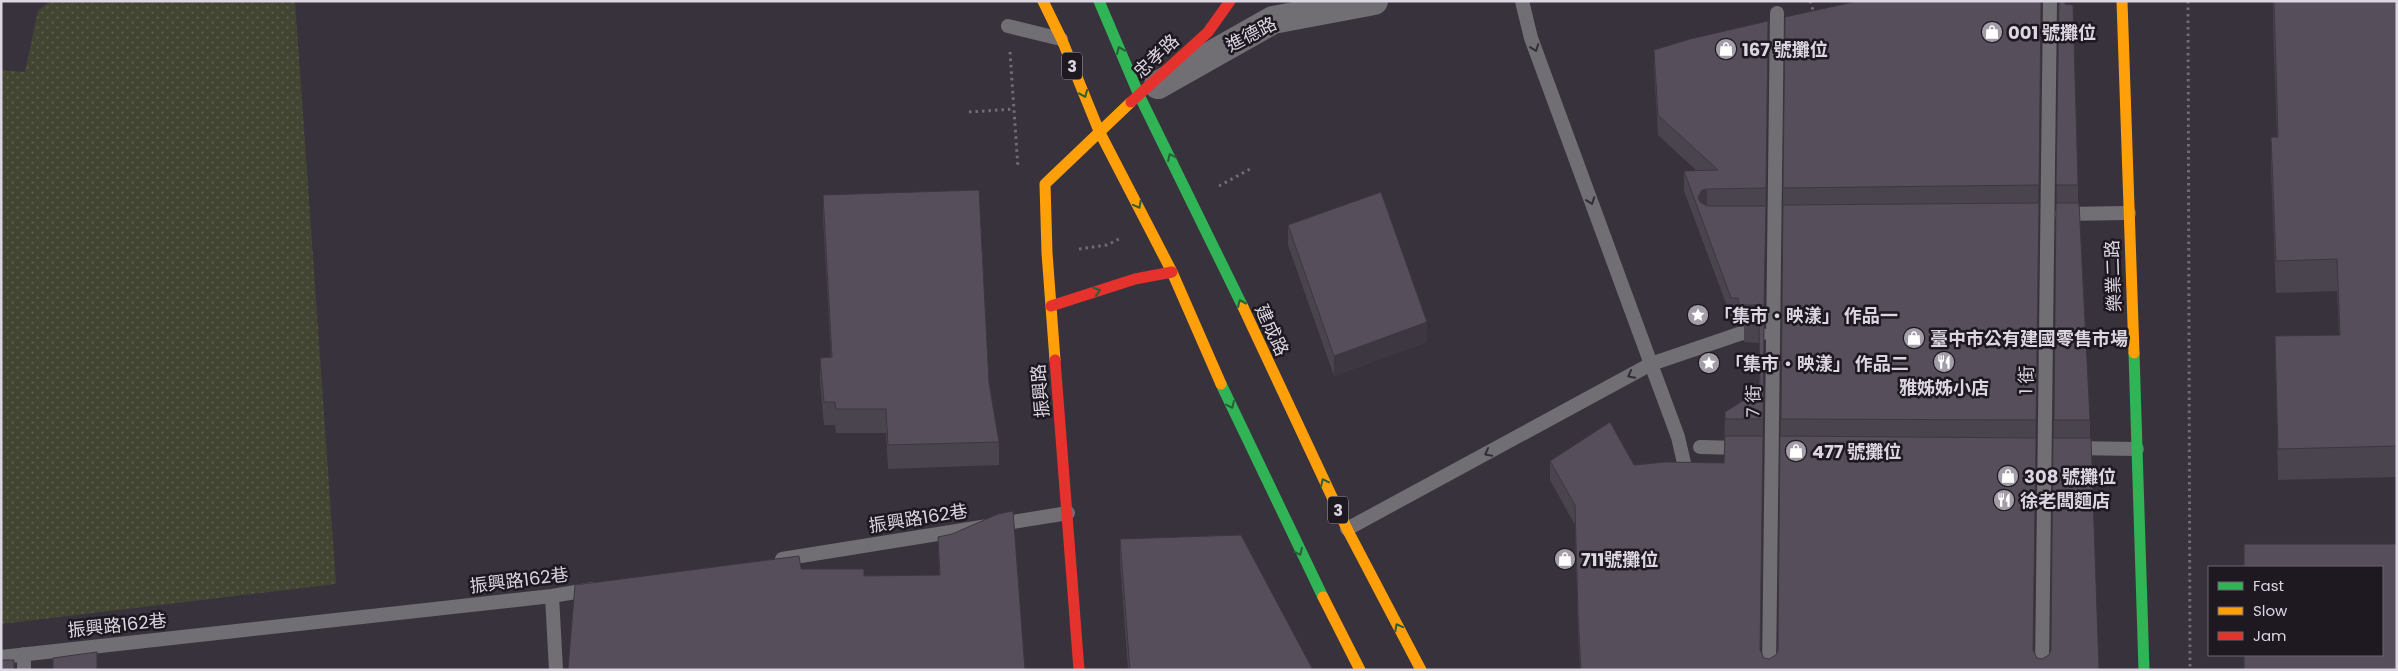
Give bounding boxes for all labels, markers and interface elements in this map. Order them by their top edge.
street label: 進德路 [1221,11,1281,57]
shop icon: 001 號攤位 [1980,20,2004,44]
place label: 001 號攤位 [2008,20,2096,45]
street label: 忠孝路 [1128,28,1184,84]
shop icon: 167 號攤位 [1714,37,1738,61]
place label: 167 號攤位 [1742,37,1828,62]
one-way arrow [1529,43,1539,52]
one-way arrow [1115,46,1126,55]
road number: 3 [1062,52,1082,80]
one-way arrow [1077,89,1088,98]
one-way arrow [1166,153,1177,162]
one-way arrow [1585,196,1595,205]
one-way arrow [1132,200,1142,209]
street label: 樂業二路 [2099,240,2127,312]
one-way arrow [1092,286,1101,296]
one-way arrow [1236,299,1247,308]
street label: 建成路 [1249,300,1295,360]
place icon: 「集市‧映漾」 作品一 [1686,303,1710,327]
place label: 「集市‧映漾」 作品一 [1714,303,1898,328]
shop icon: 臺中市公有建國零售市場 [1902,326,1926,350]
place label: 臺中市公有建國零售市場 [1930,326,2128,351]
restaurant icon: 雅姊姊小店 [1932,350,1956,374]
place icon: 「集市‧映漾」 作品二 [1697,351,1721,375]
place label: 「集市‧映漾」 作品二 [1725,351,1909,376]
street label: 振興路 [1025,363,1055,419]
street label: 1 街 [2013,365,2039,395]
one-way arrow [1627,369,1636,379]
place label: 雅姊姊小店 [1899,375,1989,400]
street label: 7 街 [1740,384,1766,418]
one-way arrow [1225,400,1235,409]
shop icon: 477 號攤位 [1784,439,1808,463]
place label: 477 號攤位 [1812,439,1901,464]
one-way arrow [1484,447,1493,457]
shop icon: 308 號攤位 [1996,464,2020,488]
place label: 308 號攤位 [2024,464,2116,489]
one-way arrow [1320,478,1330,487]
restaurant icon: 徐老闆麵店 [1992,488,2016,512]
place label: 徐老闆麵店 [2020,488,2110,513]
road number: 3 [1328,496,1348,524]
street label: 振興路162巷 [867,498,969,538]
one-way arrow [1293,547,1303,556]
shop icon: 711號攤位 [1553,547,1577,571]
place label: 711號攤位 [1581,547,1658,572]
street label: 振興路162巷 [468,562,570,598]
legend [2208,566,2383,656]
text: Fast [2253,575,2284,596]
text: Slow [2253,600,2288,621]
street label: 振興路162巷 [66,607,168,643]
one-way arrow [1394,623,1404,632]
text: Jam [2253,625,2287,646]

